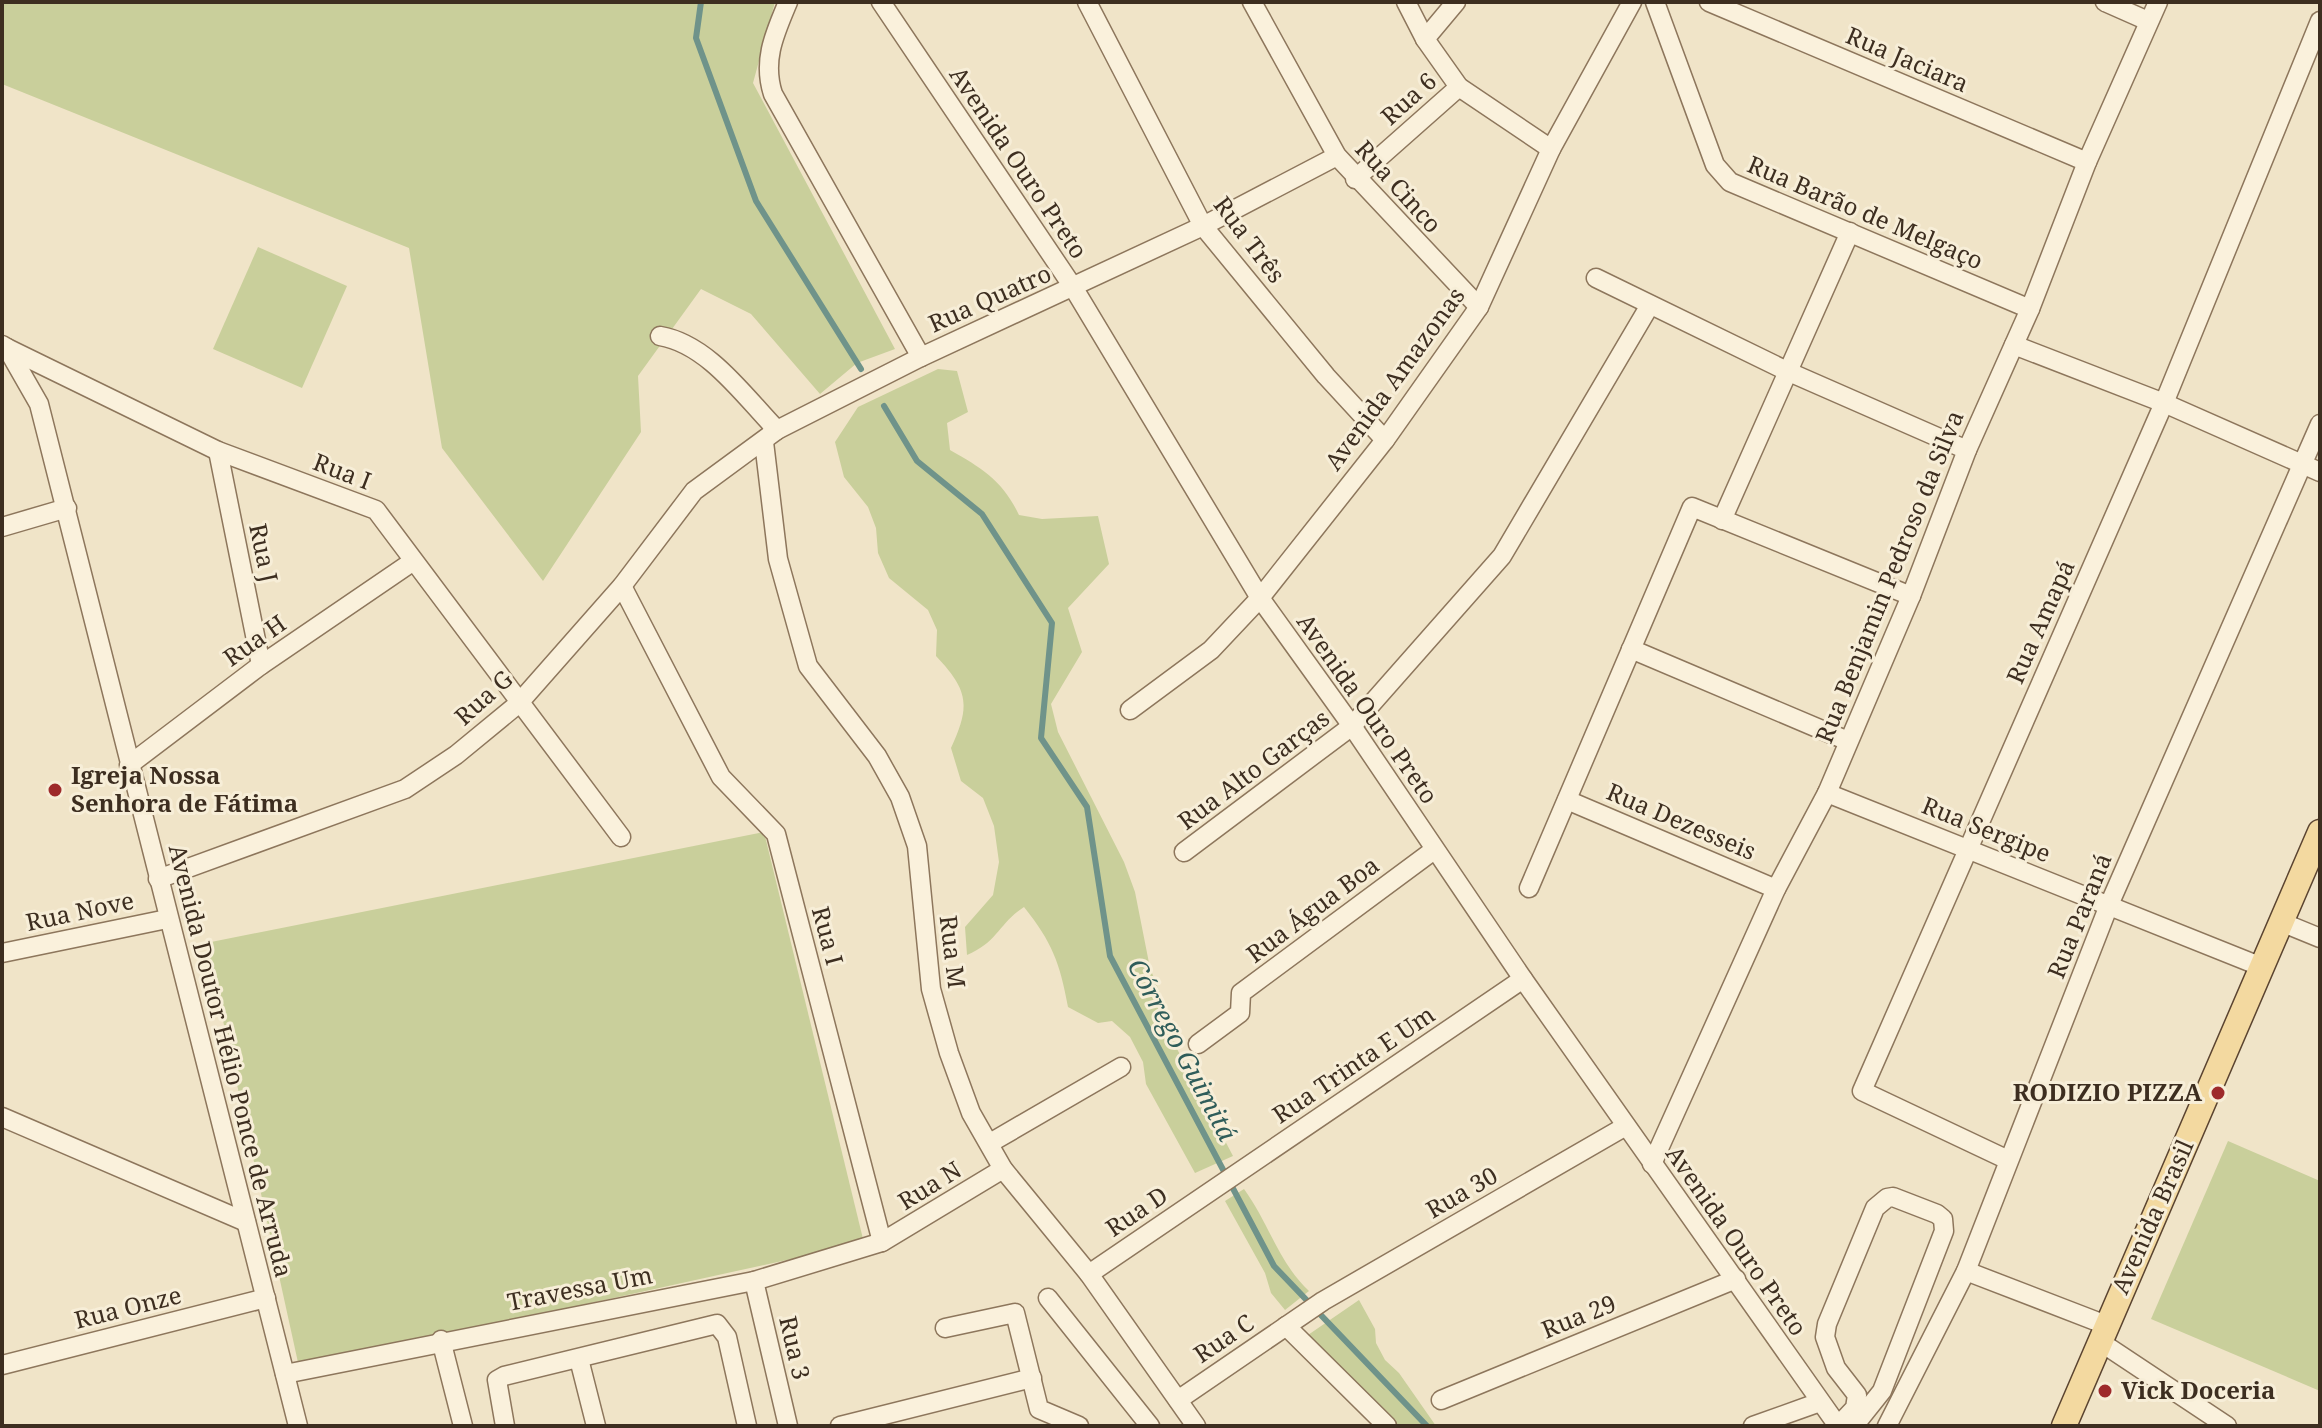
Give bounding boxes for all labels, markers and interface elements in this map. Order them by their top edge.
street label: Rua Jaciara [1841,18,1974,99]
street label: Avenida Ouro Preto [943,60,1096,265]
street label: Rua 6 [1373,64,1443,132]
street label: Rua Cinco [1349,132,1450,240]
street label: Rua Barão de Melgaço [1743,147,1989,276]
street label: Rua Três [1207,189,1294,289]
street label: Rua Quatro [923,256,1056,339]
street label: Avenida Amazonas [1316,280,1471,476]
street label: Rua Benjamin Pedroso da Silva [1807,405,1971,748]
street label: Rua I [309,445,376,497]
street label: Rua J [242,520,287,585]
street label: Rua Amapá [1998,554,2082,688]
street label: Rua H [216,606,292,673]
street label: Avenida Ouro Preto [1290,606,1446,810]
street label: Rua G [447,662,519,732]
street label: Rua Alto Garças [1171,701,1336,837]
place label: Igreja Nossa Senhora de Fátima [71,758,298,819]
street label: Rua Dezesseis [1602,774,1761,867]
marker: Igreja Nossa Senhora de Fátima [46,781,64,799]
street label: Rua Sergipe [1917,788,2056,869]
street label: Avenida Doutor Hélio Ponce de Arruda [162,841,301,1280]
street label: Rua Água Boa [1239,848,1385,970]
street label: Rua Paraná [2039,848,2119,983]
street label: Rua Nove [23,883,137,938]
street label: Rua I [805,903,852,969]
street label: Rua M [933,913,974,990]
water label: Córrego Guimitá [1120,952,1246,1147]
street label: Rua Trinta E Um [1266,997,1441,1130]
place label: RODIZIO PIZZA [2013,1075,2203,1108]
marker: RODIZIO PIZZA [2209,1084,2227,1102]
street label: Avenida Brasil [2103,1133,2201,1299]
street label: Avenida Ouro Preto [1659,1138,1815,1342]
street label: Rua N [891,1152,967,1217]
street label: Rua 30 [1419,1158,1503,1225]
street label: Rua D [1099,1178,1174,1244]
street label: Travessa Um [504,1257,655,1318]
street label: Rua Onze [71,1277,185,1336]
street label: Rua 29 [1536,1286,1621,1345]
street label: Rua C [1187,1306,1260,1370]
street label: Rua 3 [772,1313,819,1383]
place label: Vick Doceria [2121,1373,2275,1406]
marker: Vick Doceria [2096,1382,2114,1400]

